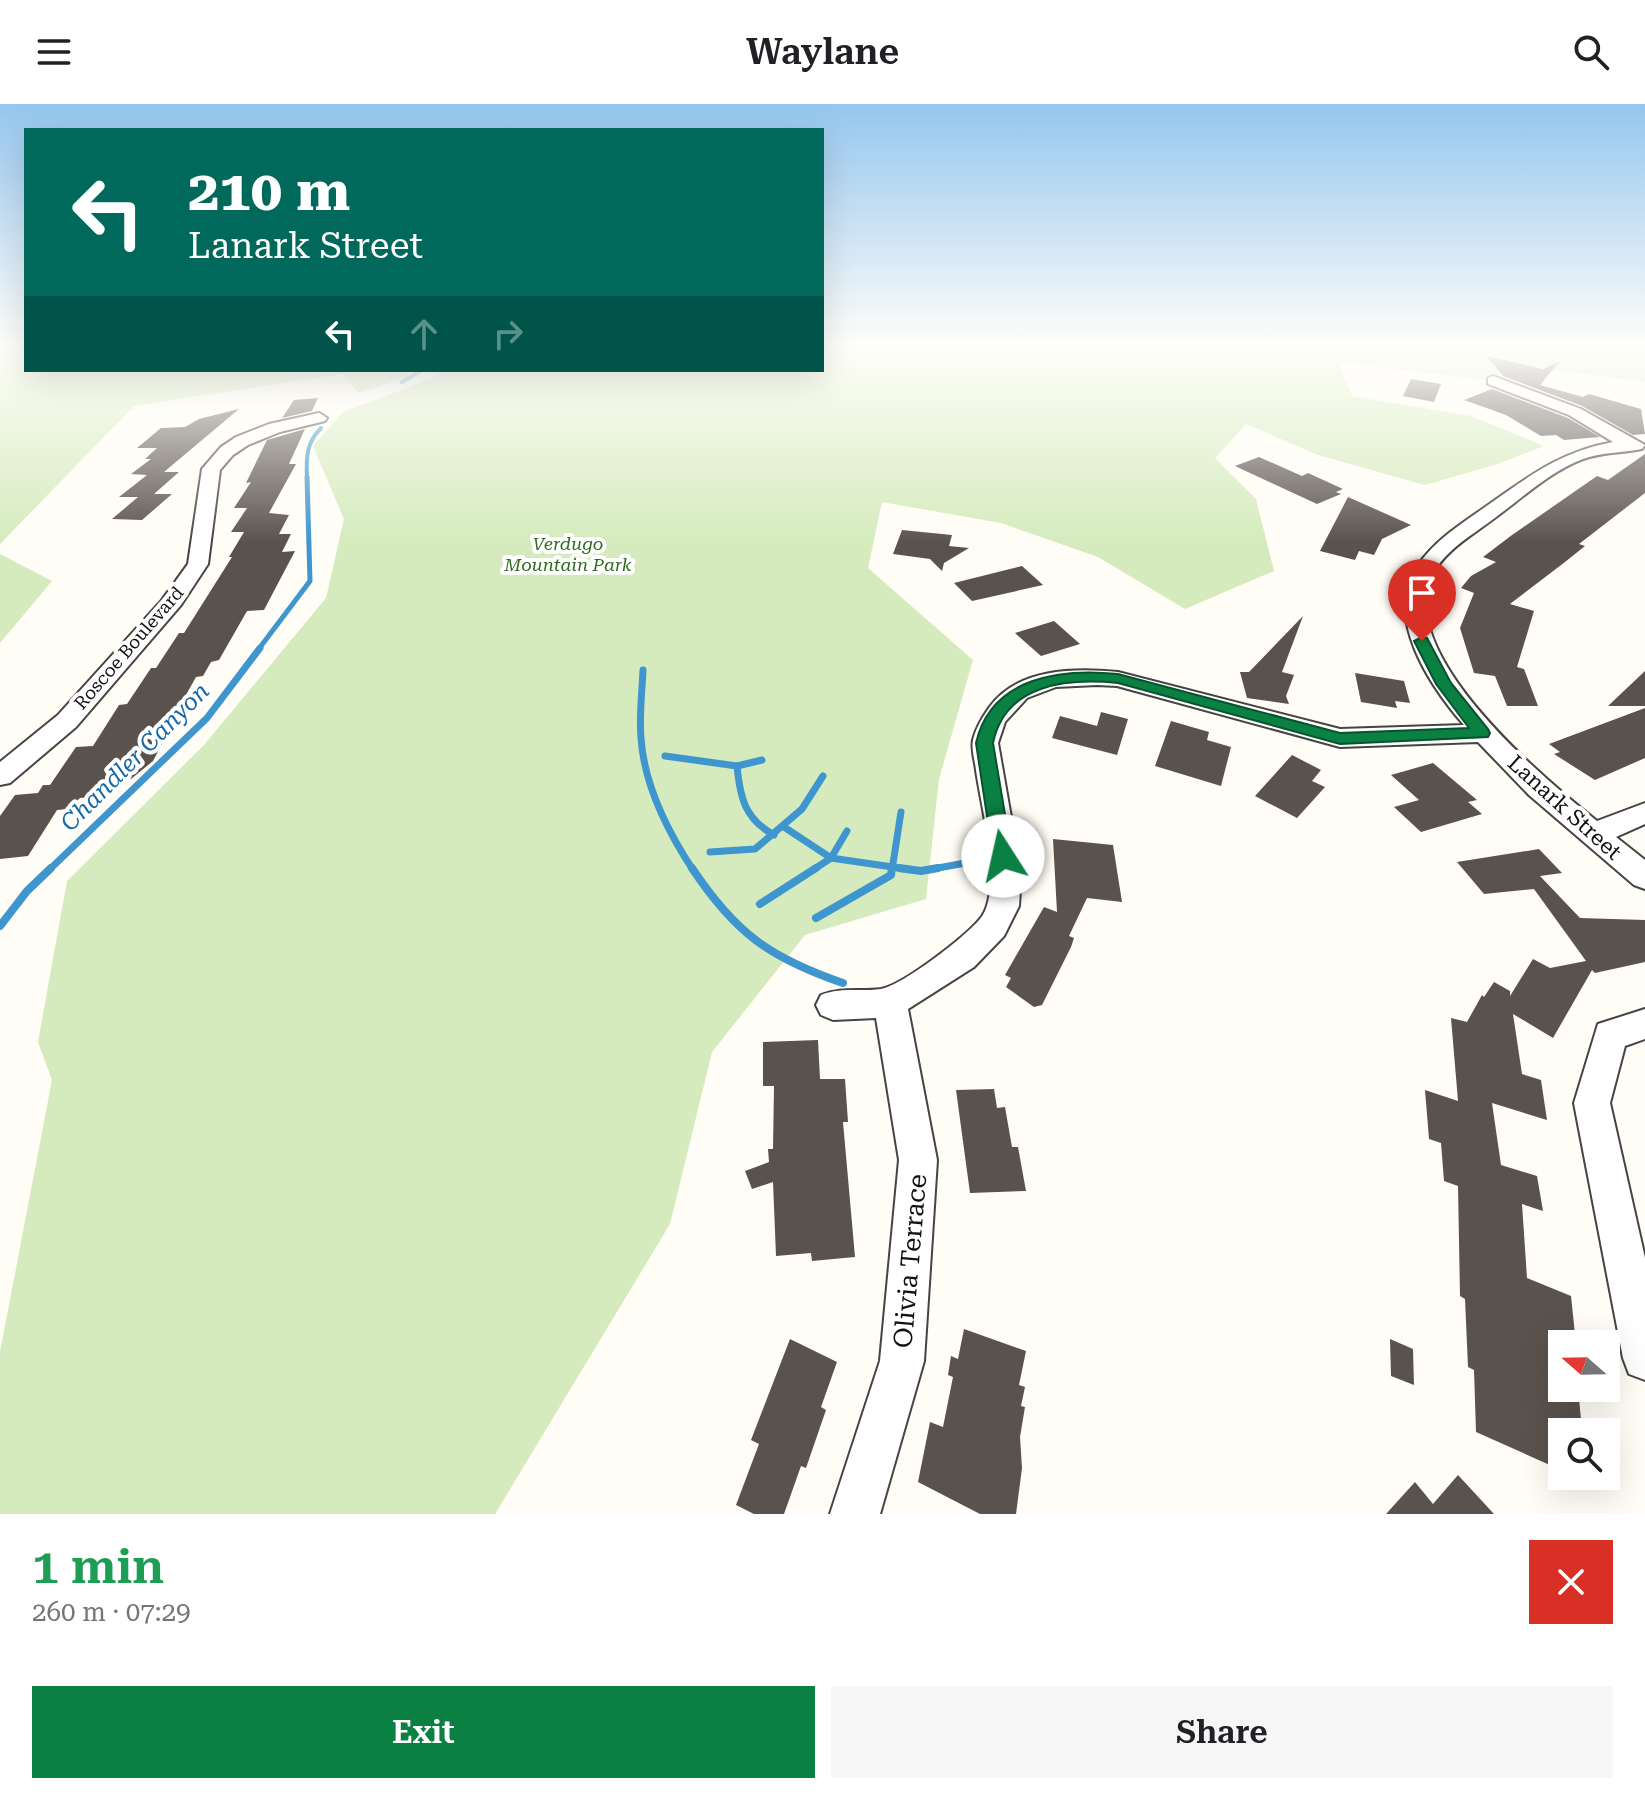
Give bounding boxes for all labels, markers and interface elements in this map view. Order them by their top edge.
icon: menu [32,30,76,74]
icon: search [1569,30,1613,74]
text: Waylane [746,31,899,73]
text: 210 m [188,158,350,224]
icon: left [56,160,160,264]
text: Lanark Street [188,225,423,267]
icon: left [318,312,362,356]
icon: ahead [402,312,446,356]
icon: right [486,312,530,356]
park label: Verdugo Mountain Park [503,533,632,575]
pin [1388,559,1456,641]
icon: arrive [1400,571,1444,615]
street label: Roscoe Boulevard [70,582,188,713]
water label: Chandler Canyon [55,677,215,837]
street label: Lanark Street [1503,750,1626,865]
position arrow [961,814,1045,898]
street label: Olivia Terrace [887,1173,933,1349]
north arrow [1548,1330,1620,1402]
map controls [1548,1330,1620,1490]
button: search [1548,1418,1620,1490]
text: 1 min [32,1539,164,1595]
button: close [1529,1540,1613,1624]
text: 260 m · 07:29 [32,1597,191,1627]
button: Exit [32,1686,815,1778]
button: Share [831,1686,1613,1778]

